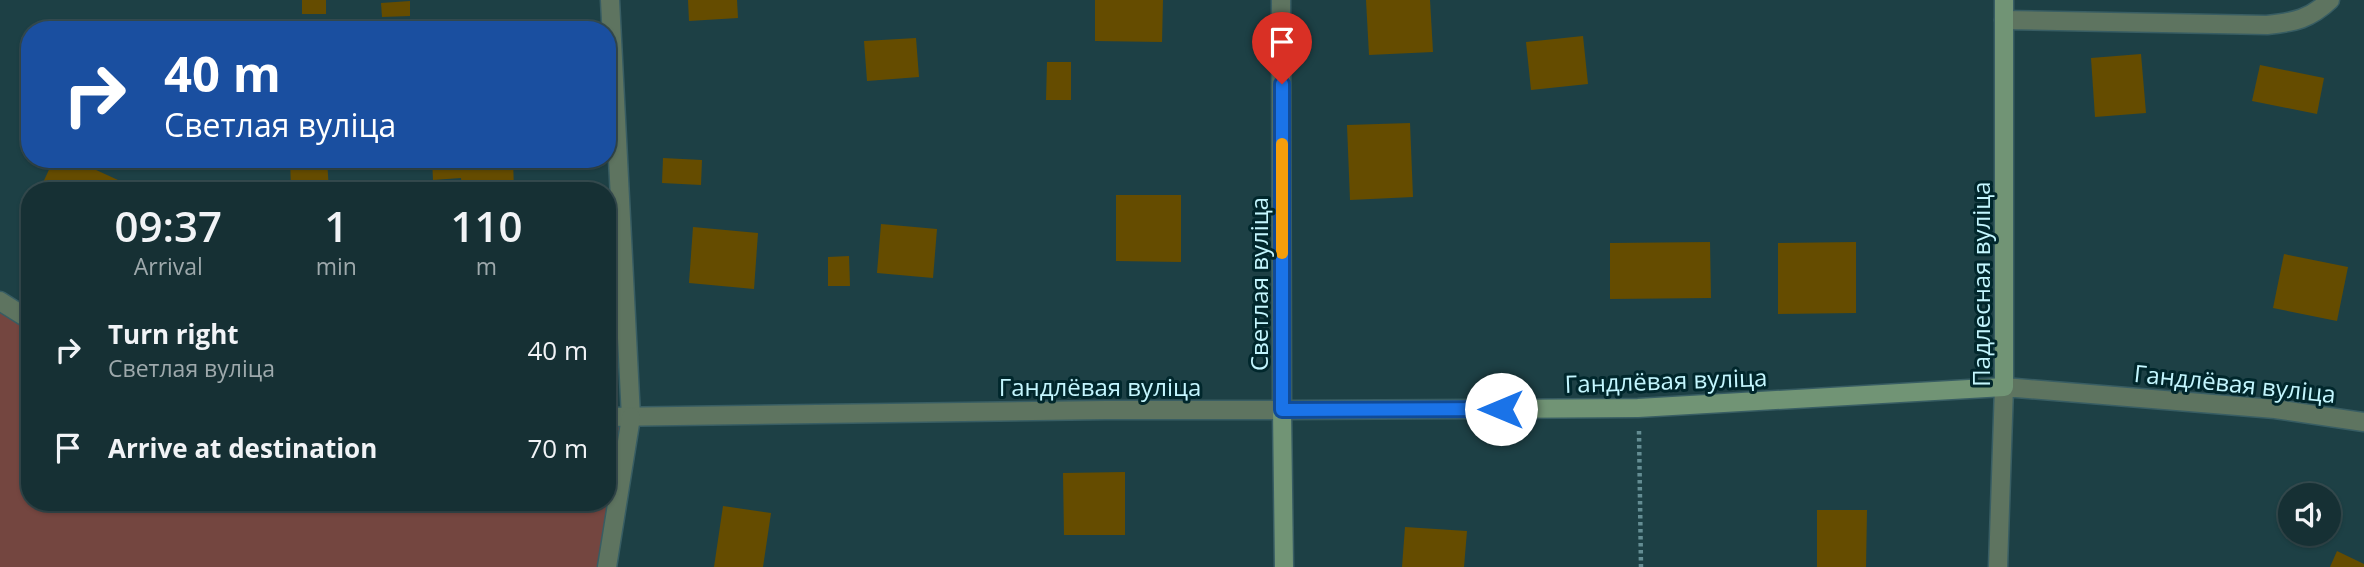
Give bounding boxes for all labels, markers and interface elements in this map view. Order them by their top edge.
pin [1252,12.0,1312,84]
icon: arrive [1263,23,1301,61]
text: 40 m [164,40,281,106]
icon: right [49,49,140,140]
text: Светлая вуліца [164,103,396,146]
street label: Падлесная вуліца [1964,181,1997,387]
text: 09:37 [115,197,222,254]
text: 1 [324,197,348,254]
text: 110 [450,197,522,254]
street label: Светлая вуліца [1242,197,1275,371]
text: Arrival [134,250,203,282]
text: min [316,250,357,282]
text: m [476,250,497,282]
text: Turn right [108,316,239,352]
icon: right [49,331,87,369]
text: 40 m [527,332,588,368]
text: Светлая вуліца [108,352,275,384]
street label: Гандлёвая вуліца [2133,356,2337,410]
street label: Гандлёвая вуліца [1564,360,1768,400]
street label: Гандлёвая вуліца [999,370,1201,403]
position arrow [1464,372,1538,446]
icon: arrive [49,429,87,467]
text: Arrive at destination [108,430,377,466]
text: 70 m [527,430,588,466]
map controls [2278,483,2341,546]
button: sound [2278,483,2341,546]

